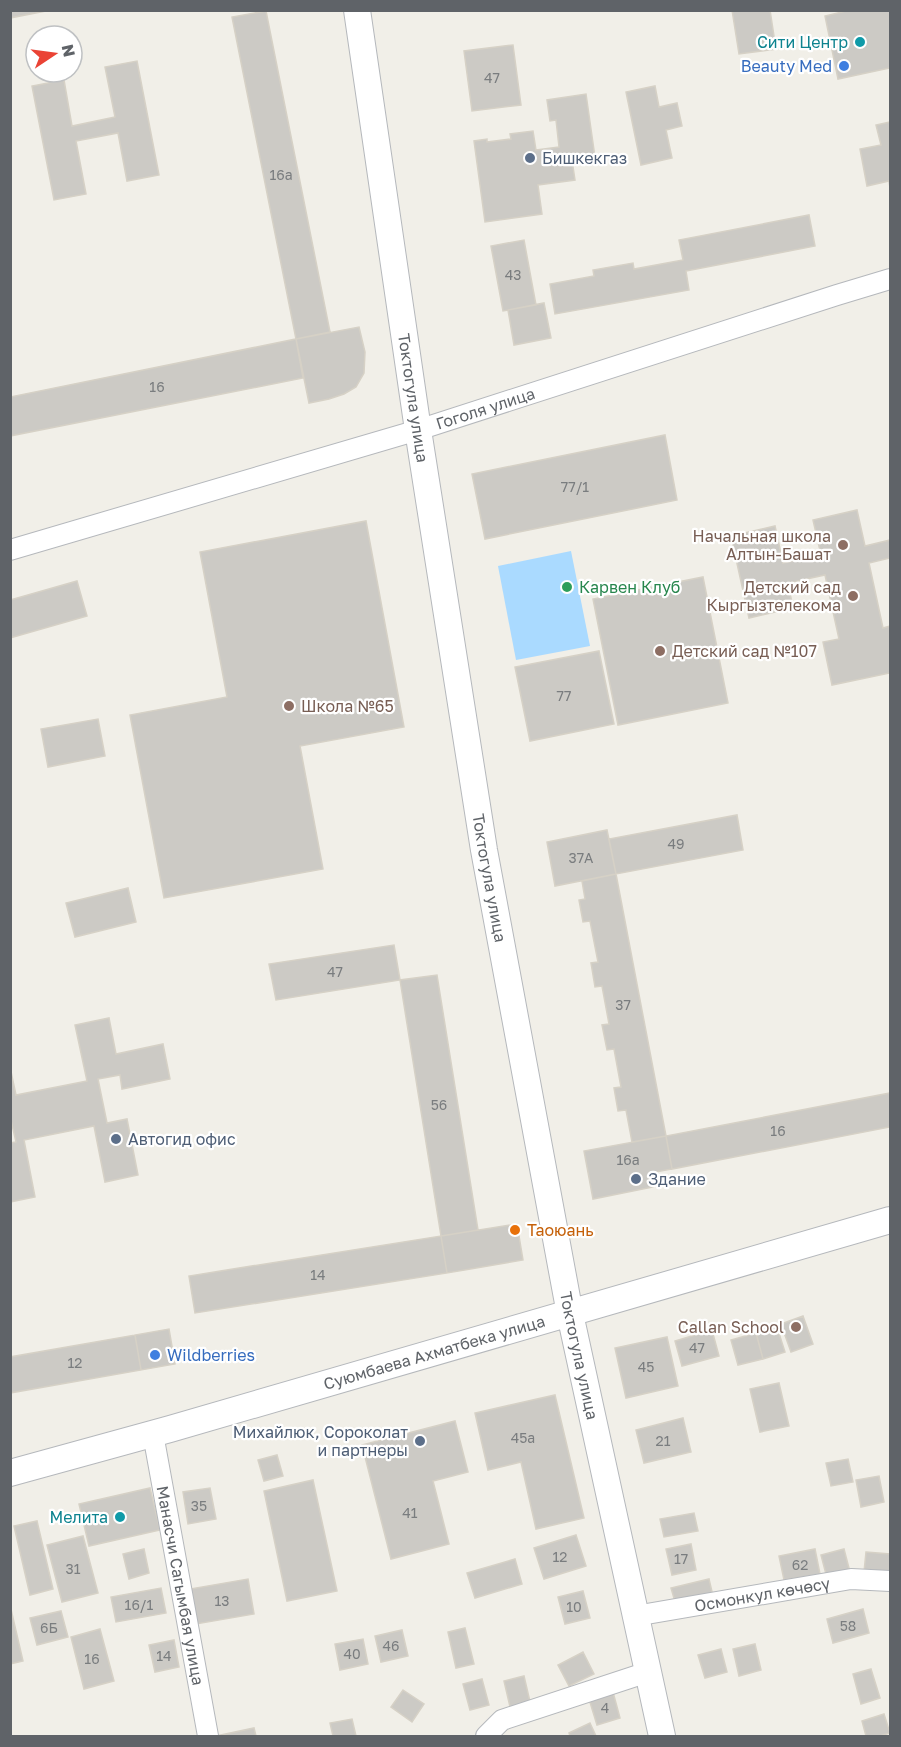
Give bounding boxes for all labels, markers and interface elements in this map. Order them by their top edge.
north arrow [24,24,84,84]
place label: Сити Центр [757,32,848,52]
marker: Сити Центр [853,35,867,49]
text: N [58,42,80,59]
place label: Beauty Med [741,56,832,76]
marker: Beauty Med [837,59,851,73]
house number: 47 [484,69,500,86]
place label: Бишкекгаз [542,148,627,168]
marker: Бишкекгаз [523,151,537,165]
house number: 16а [269,166,293,183]
house number: 43 [505,266,521,283]
street label: Токтогула улица [394,332,433,464]
house number: 16 [149,378,165,395]
street label: Гоголя улица [433,383,537,434]
house number: 77/1 [561,478,589,495]
place label: Начальная школа Алтын-Башат [693,526,831,564]
marker: Начальная школа Алтын-Башат [836,538,850,552]
place label: Карвен Клуб [579,577,680,597]
place label: Детский сад Кыргызтелекома [707,577,841,615]
marker: Карвен Клуб [560,580,574,594]
marker: Детский сад Кыргызтелекома [846,589,860,603]
place label: Детский сад №107 [672,641,817,661]
marker: Детский сад №107 [653,644,667,658]
house number: 77 [557,687,571,704]
place label: Школа №65 [301,696,394,716]
marker: Школа №65 [282,699,296,713]
street label: Токтогула улица [468,812,511,944]
house number: 49 [667,835,685,852]
house number: 37А [569,849,594,866]
house number: 47 [327,963,343,980]
house number: 37 [615,996,631,1013]
house number: 56 [431,1096,447,1113]
house number: 16 [770,1122,786,1139]
place label: Автогид офис [128,1129,236,1149]
marker: Автогид офис [109,1132,123,1146]
house number: 16а [616,1151,640,1168]
place label: Здание [648,1169,706,1189]
marker: Здание [629,1172,643,1186]
place label: Таоюань [527,1220,594,1240]
marker: Таоюань [508,1223,522,1237]
house number: 14 [310,1266,326,1283]
street label: Токтогула улица [556,1290,603,1421]
street label: Суюмбаева Ахматбека улица [321,1311,547,1394]
place label: Callan School [678,1317,784,1337]
marker: Callan School [789,1320,803,1334]
house number: 47 [689,1339,705,1356]
place label: Wildberries [167,1345,255,1365]
marker: Wildberries [148,1348,162,1362]
house number: 12 [68,1354,82,1371]
house number: 45 [638,1358,654,1375]
place label: Михайлюк, Сороколат и партнеры [233,1422,408,1460]
house number: 45а [511,1429,535,1446]
house number: 21 [656,1432,671,1449]
marker: Михайлюк, Сороколат и партнеры [413,1434,427,1448]
street label: Манасчи Сагымбая улица [153,1484,209,1687]
house number: 35 [191,1497,207,1514]
house number: 41 [402,1504,418,1521]
place label: Мелита [49,1507,108,1527]
marker: Мелита [113,1510,127,1524]
house number: 12 [553,1548,567,1565]
house number: 17 [674,1550,688,1567]
house number: 62 [792,1556,808,1573]
house number: 31 [66,1560,81,1577]
street label: Осмонкул көчөсү [693,1573,832,1616]
house number: 13 [215,1592,229,1609]
house number: 16/1 [125,1596,154,1613]
house number: 10 [566,1598,582,1615]
house number: 58 [840,1617,856,1634]
house number: 6Б [40,1619,58,1636]
house number: 46 [382,1637,400,1654]
house number: 40 [343,1645,361,1662]
house number: 14 [156,1647,172,1664]
house number: 16 [84,1650,100,1667]
house number: 4 [601,1699,609,1716]

